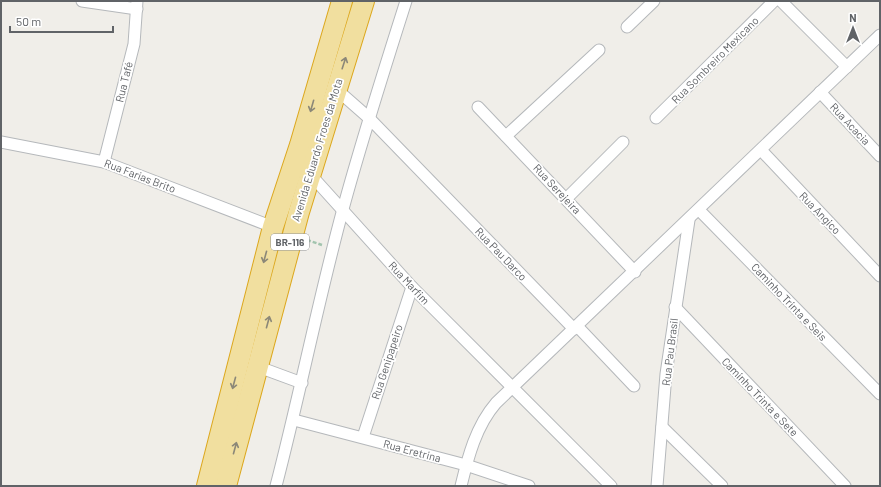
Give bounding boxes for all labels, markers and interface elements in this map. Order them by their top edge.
scale bar [10,8,113,34]
north arrow [833,8,873,48]
text: N [849,11,857,24]
street label: Rua Sombreiro Mexicano [668,13,761,106]
text: 50 m [16,14,41,28]
one-way arrow [341,57,348,70]
street label: Rua Tafé [112,60,135,104]
street label: Avenida Eduardo Froes da Mota [289,77,344,223]
one-way arrow [308,99,315,112]
street label: Rua Acacia [828,100,873,147]
street label: Rua Farias Brito [103,156,178,195]
street label: Rua Serejeira [531,161,584,216]
street label: Rua Angico [797,189,844,236]
street label: Rua Pau Darco [473,224,530,283]
road number: BR-116 [271,234,309,250]
one-way arrow [261,250,268,263]
street label: Rua Marfim [386,259,432,307]
street label: Caminho Trinta e Seis [749,260,830,343]
one-way arrow [265,316,272,329]
street label: Rua Pau Brasil [659,318,680,386]
street label: Rua Genipapeiro [368,323,405,401]
street label: Caminho Trinta e Sete [719,355,801,439]
one-way arrow [229,376,237,389]
street label: Rua Eretrina [382,437,442,464]
one-way arrow [232,442,240,455]

